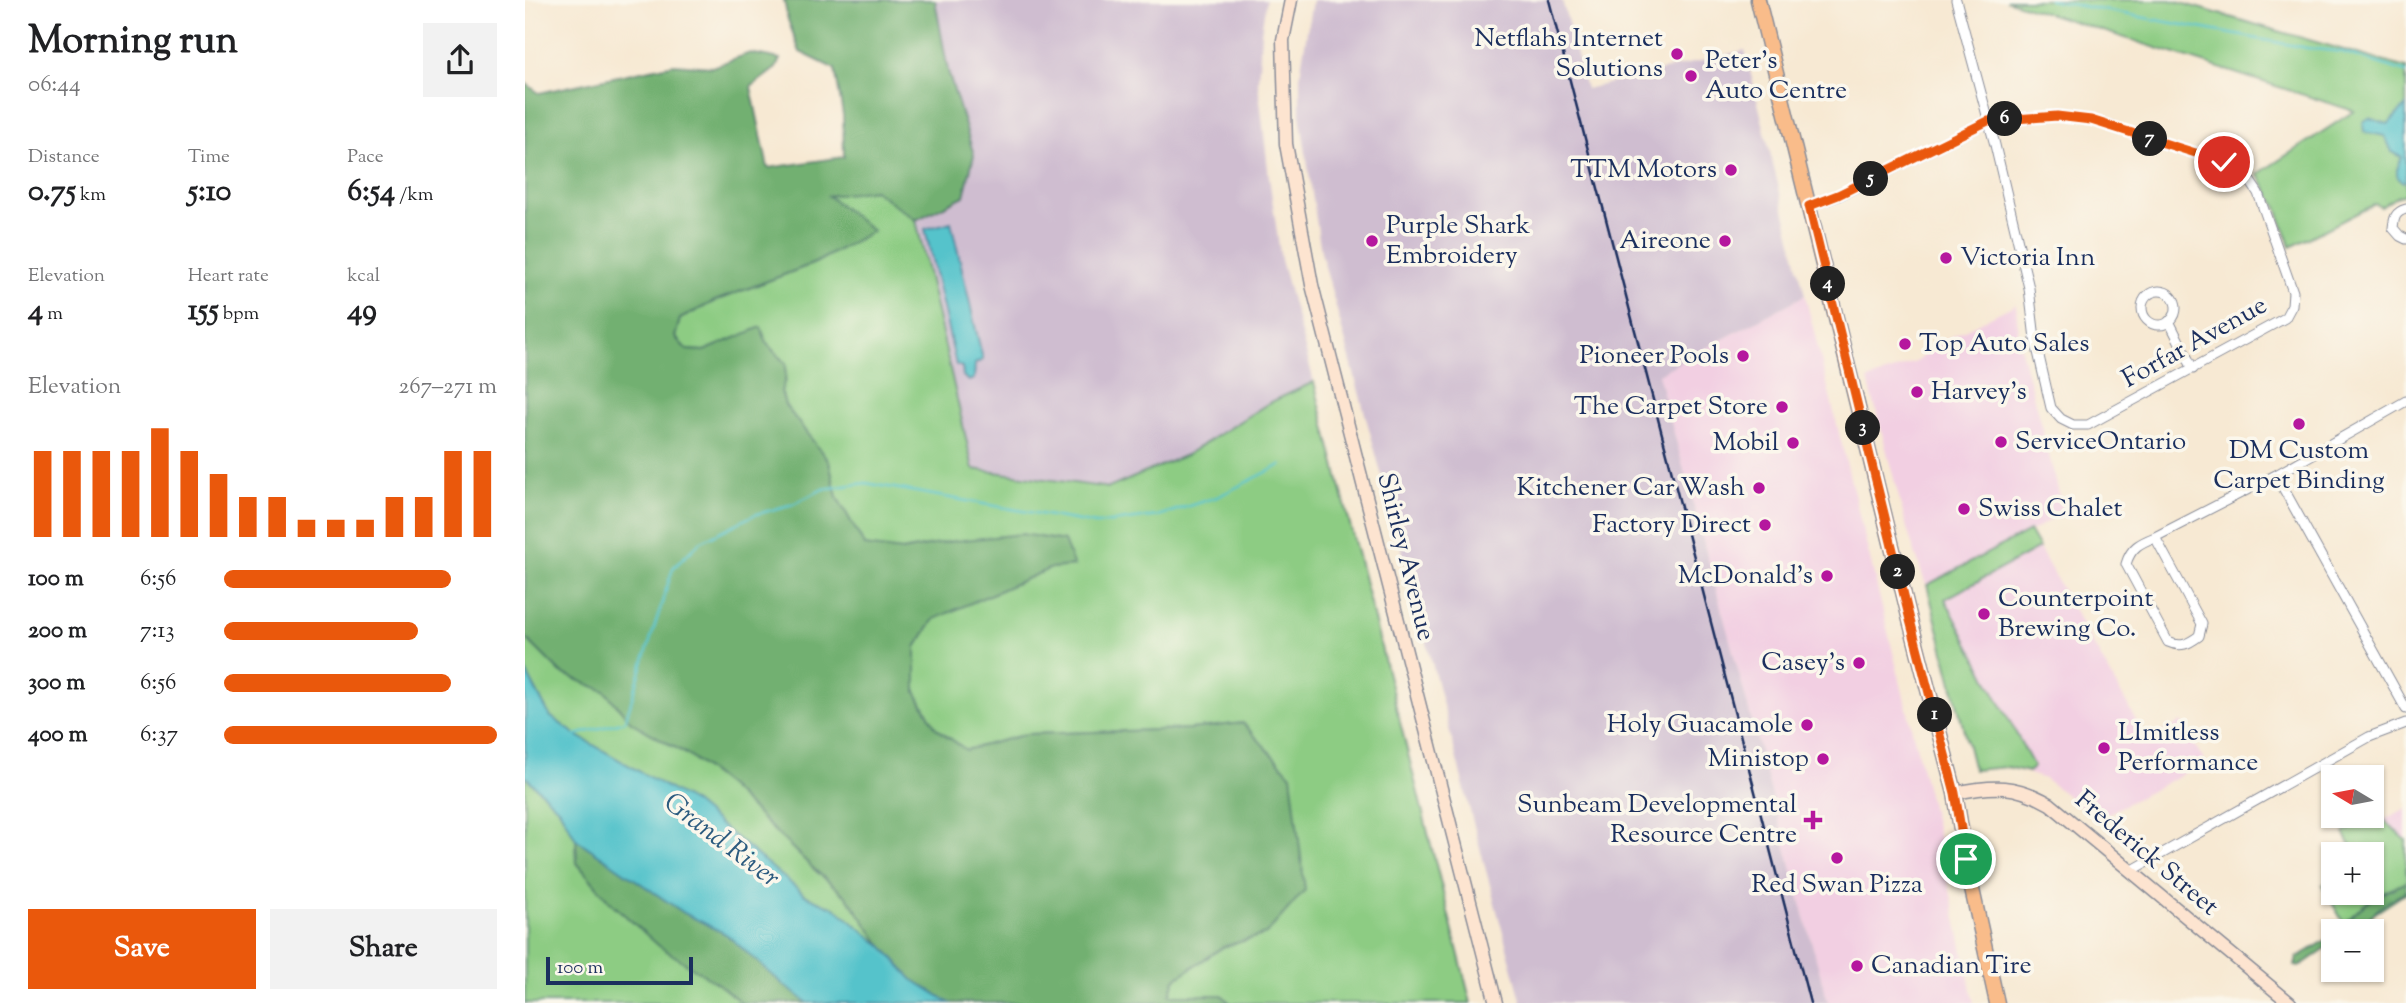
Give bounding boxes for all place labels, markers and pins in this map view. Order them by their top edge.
place label: Netflahs Internet Solutions [1474,21,1663,88]
place label: Peter's Auto Centre [1705,43,1847,110]
marker: Netflahs Internet Solutions [1669,46,1685,62]
marker: Peter's Auto Centre [1683,68,1699,84]
pin: 6 [1987,102,2023,136]
pin: 7 [2133,122,2167,156]
pin [2194,132,2254,192]
place label: TTM Motors [1570,152,1717,189]
marker: TTM Motors [1723,162,1739,178]
pin: 5 [1853,162,1889,196]
place label: Purple Shark Embroidery [1386,208,1530,275]
place label: Aireone [1619,223,1711,260]
marker: Purple Shark Embroidery [1364,233,1380,249]
marker: Aireone [1717,233,1733,249]
place label: Victoria Inn [1960,240,2095,277]
marker: Victoria Inn [1938,250,1954,266]
pin: 4 [1811,266,1845,302]
place label: Top Auto Sales [1919,326,2090,363]
marker: Top Auto Sales [1897,336,1913,352]
place label: Pioneer Pools [1579,338,1729,375]
marker: Pioneer Pools [1735,348,1751,364]
place label: Harvey's [1931,374,2027,411]
marker: Harvey's [1909,384,1925,400]
place label: The Carpet Store [1574,389,1768,426]
marker: The Carpet Store [1774,399,1790,415]
pin: 3 [1845,410,1881,446]
marker: DM Custom Carpet Binding [2291,416,2307,432]
place label: ServiceOntario [2015,424,2186,461]
place label: Mobil [1713,425,1779,462]
place label: DM Custom Carpet Binding [2213,433,2385,500]
marker: ServiceOntario [1993,434,2009,450]
marker: Mobil [1785,435,1801,451]
place label: Kitchener Car Wash [1516,470,1745,507]
marker: Kitchener Car Wash [1751,480,1767,496]
place label: Swiss Chalet [1978,491,2123,528]
marker: Swiss Chalet [1956,501,1972,517]
place label: Factory Direct [1592,507,1751,544]
marker: Factory Direct [1757,517,1773,533]
pin: 2 [1881,554,1915,590]
place label: McDonald's [1678,558,1813,595]
marker: McDonald's [1819,568,1835,584]
place label: Counterpoint Brewing Co. [1998,581,2153,648]
marker: Counterpoint Brewing Co. [1976,606,1992,622]
place label: Casey's [1761,645,1845,682]
marker: Casey's [1851,655,1867,671]
pin: 1 [1917,698,1953,732]
place label: Holy Guacamole [1607,707,1793,744]
place label: LImitless Performance [2118,715,2258,782]
marker: Holy Guacamole [1799,717,1815,733]
marker: LImitless Performance [2096,740,2112,756]
place label: Ministop [1707,741,1809,778]
marker: Ministop [1815,751,1831,767]
place label: Sunbeam Developmental Resource Centre [1517,787,1797,854]
marker: Sunbeam Developmental Resource Centre [1803,810,1823,830]
pin [1936,829,1996,889]
marker: Red Swan Pizza [1829,850,1845,866]
place label: Red Swan Pizza [1751,867,1923,904]
place label: Canadian Tire [1871,948,2032,985]
marker: Canadian Tire [1849,958,1865,974]

